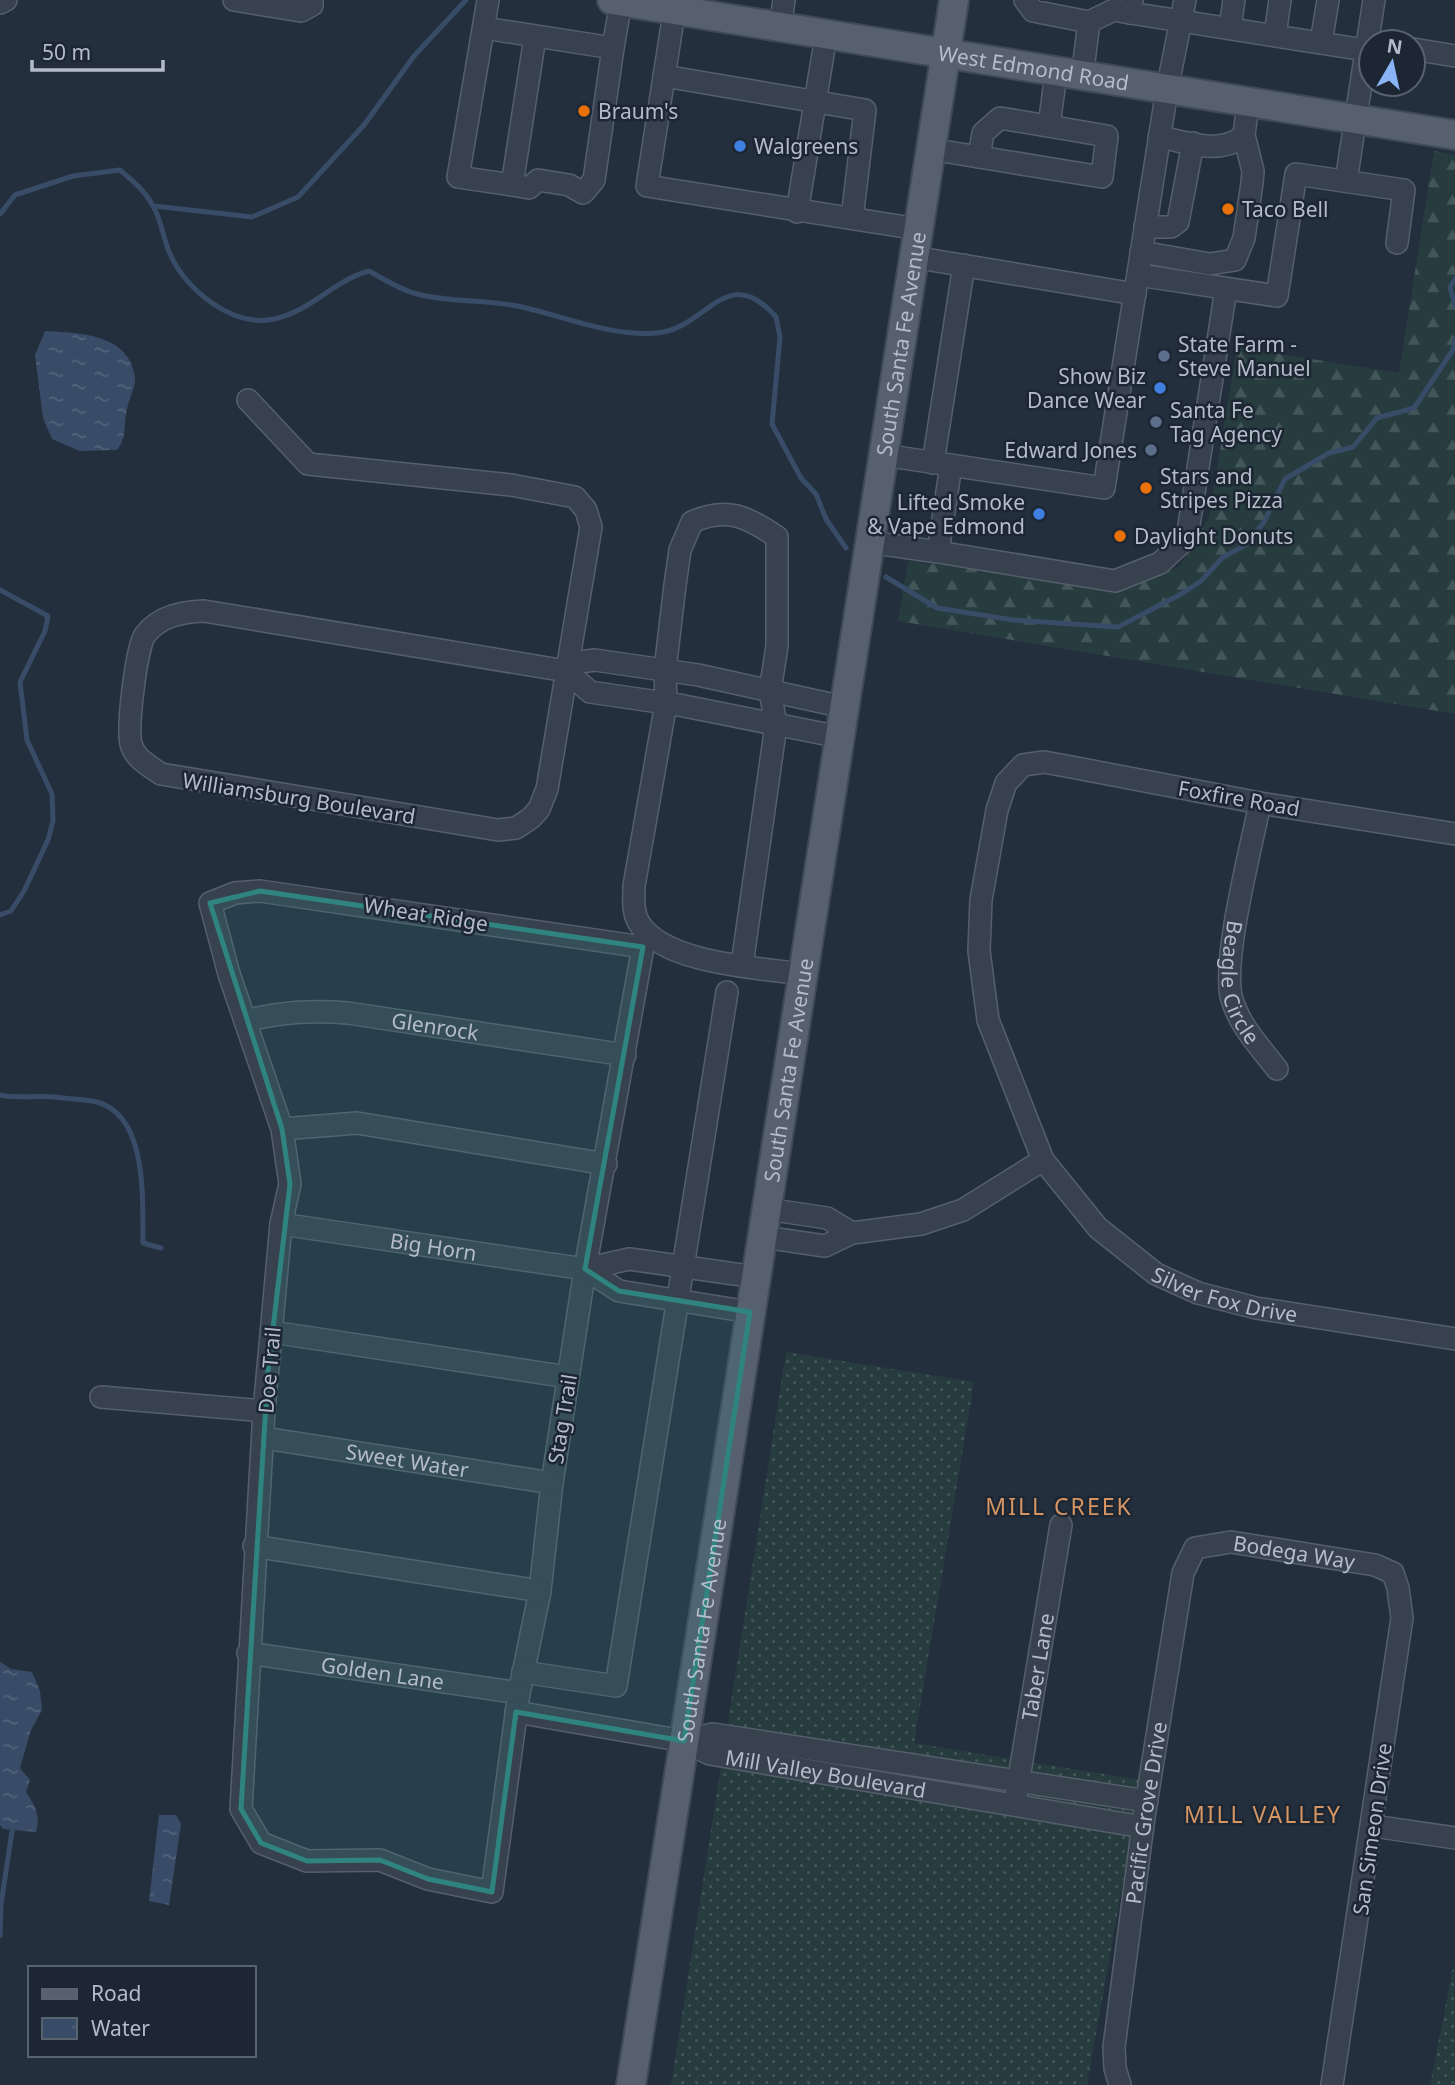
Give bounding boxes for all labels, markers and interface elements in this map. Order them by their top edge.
scale bar [32,28,163,72]
north arrow [1357,28,1427,98]
text: N [1385,32,1404,60]
text: 50 m [42,38,91,66]
street label: West Edmond Road [936,38,1131,97]
place label: Braum's [598,97,678,125]
marker: Braum's [576,103,592,119]
place label: Walgreens [754,132,858,160]
marker: Walgreens [732,138,748,154]
place label: Taco Bell [1242,195,1328,223]
marker: Taco Bell [1220,201,1236,217]
street label: South Santa Fe Avenue [870,230,932,458]
place label: State Farm - Steve Manuel [1178,330,1311,382]
marker: State Farm - Steve Manuel [1156,348,1172,364]
place label: Show Biz Dance Wear [1027,362,1146,414]
marker: Show Biz Dance Wear [1152,380,1168,396]
place label: Santa Fe Tag Agency [1170,396,1282,448]
marker: Santa Fe Tag Agency [1148,414,1164,430]
place label: Edward Jones [1004,436,1137,464]
marker: Edward Jones [1143,442,1159,458]
place label: Stars and Stripes Pizza [1160,462,1283,514]
marker: Stars and Stripes Pizza [1138,480,1154,496]
place label: Lifted Smoke & Vape Edmond [867,488,1025,540]
marker: Lifted Smoke & Vape Edmond [1031,506,1047,522]
place label: Daylight Donuts [1134,522,1293,550]
marker: Daylight Donuts [1112,528,1128,544]
street label: Williamsburg Boulevard [181,766,417,830]
street label: Foxfire Road [1176,774,1302,822]
street label: Wheat Ridge [362,890,490,938]
street label: Beagle Circle [1215,919,1266,1050]
street label: South Santa Fe Avenue [757,956,819,1184]
street label: Glenrock [390,1006,482,1047]
street label: Big Horn [388,1226,479,1267]
street label: Silver Fox Drive [1147,1260,1299,1328]
street label: Doe Trail [251,1326,287,1414]
street label: Stag Trail [541,1372,583,1466]
street label: Sweet Water [344,1437,471,1484]
district label: MILL CREEK [985,1490,1133,1522]
street label: South Santa Fe Avenue [670,1516,733,1744]
street label: Bodega Way [1231,1529,1357,1576]
street label: Taber Lane [1015,1611,1060,1723]
street label: Golden Lane [319,1650,446,1696]
street label: Pacific Grove Drive [1119,1720,1173,1906]
street label: San Simeon Drive [1346,1741,1398,1917]
street label: Mill Valley Boulevard [723,1743,928,1804]
district label: MILL VALLEY [1184,1798,1342,1830]
legend [28,1966,256,2057]
text: Road [91,1979,141,2007]
text: Water [91,2014,150,2042]

